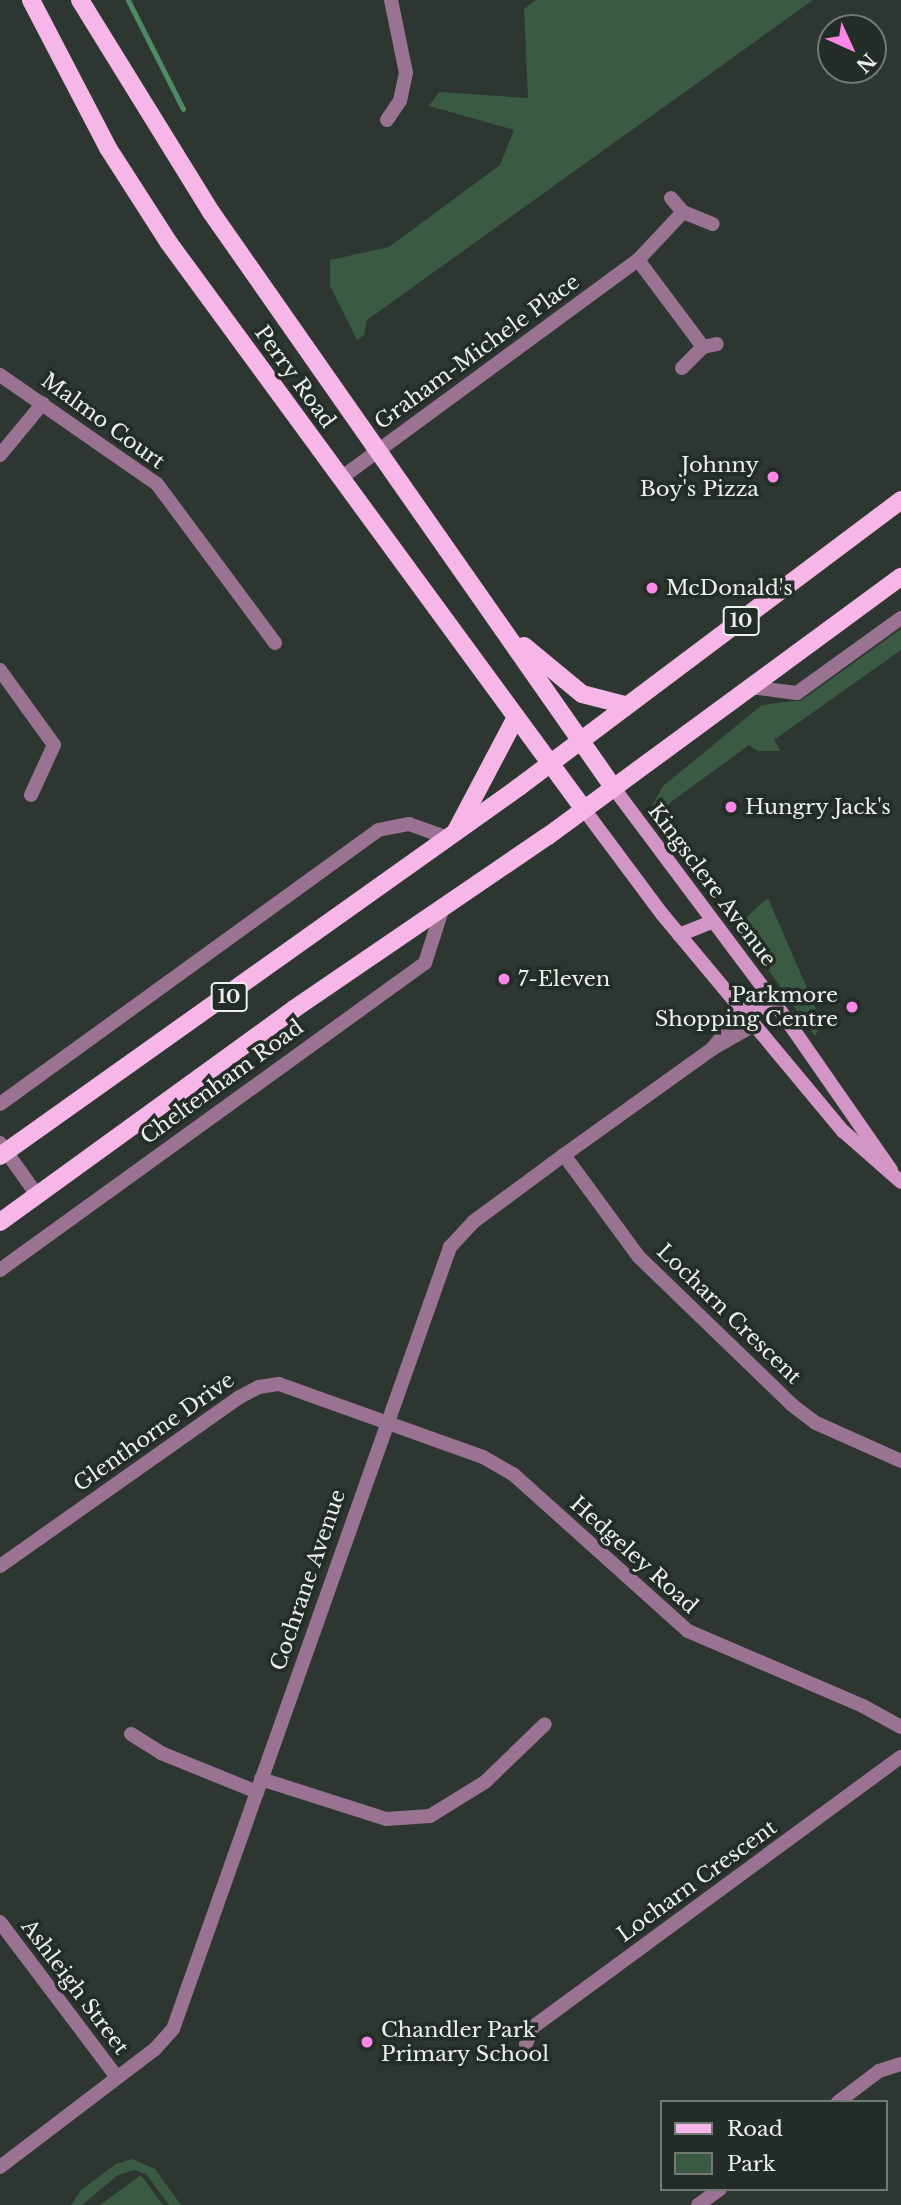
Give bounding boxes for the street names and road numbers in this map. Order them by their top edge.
street label: Graham-Michele Place [370,269,584,435]
street label: Perry Road [249,321,341,433]
street label: Malmo Court [36,368,170,474]
road number: 10 [722,606,760,636]
street label: Kingsclere Avenue [642,798,782,972]
road number: 10 [210,981,248,1012]
street label: Cheltenham Road [136,1014,308,1150]
street label: Locharn Crescent [652,1239,806,1389]
street label: Glenthorne Drive [69,1367,239,1497]
street label: Cochrane Avenue [265,1486,351,1674]
street label: Hedgeley Road [565,1491,703,1619]
street label: Locharn Crescent [612,1815,782,1947]
street label: Ashleigh Street [16,1915,134,2059]

